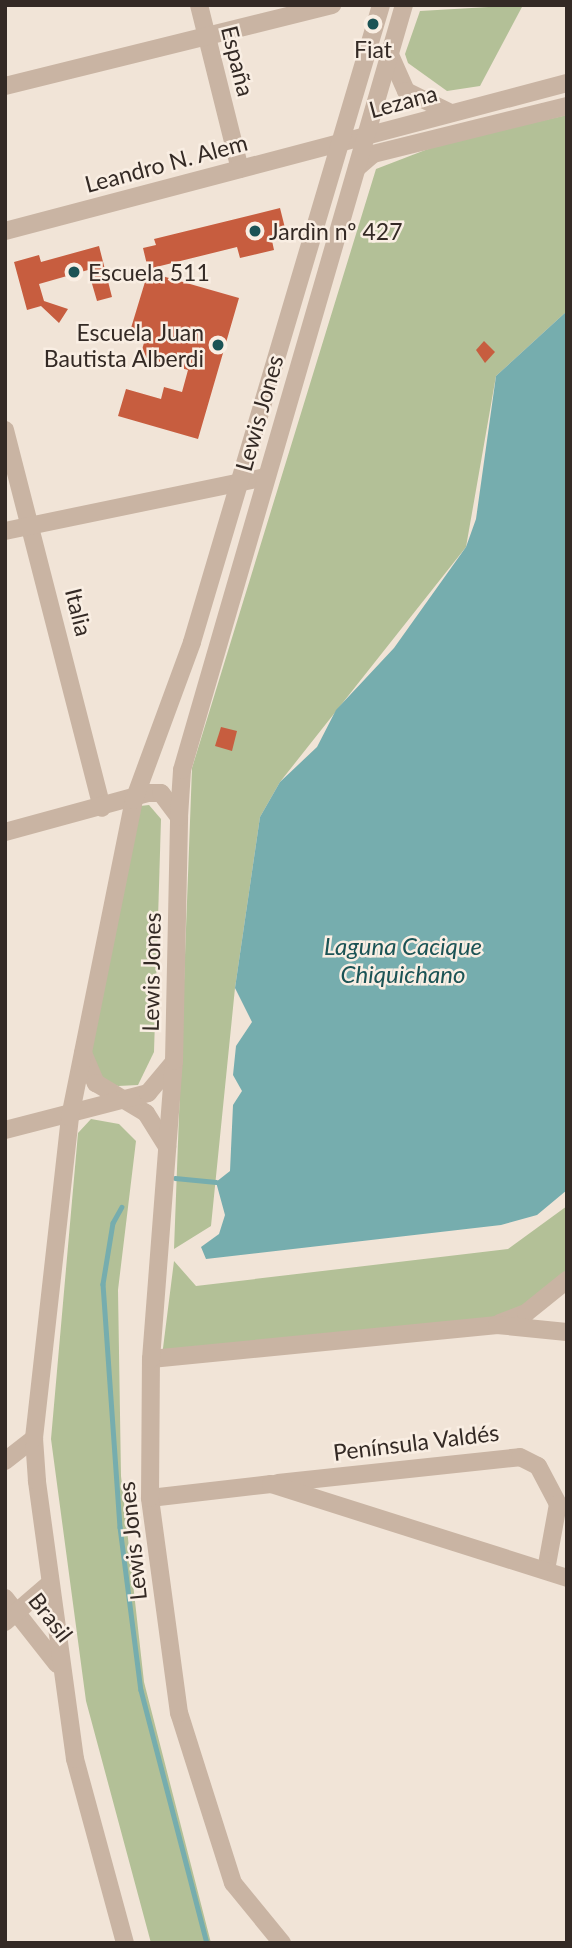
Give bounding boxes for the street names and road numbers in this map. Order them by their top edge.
street label: España [216,23,260,99]
street label: Lezana [366,79,440,123]
street label: Leandro N. Alem [81,128,251,198]
street label: Lewis Jones [229,352,289,474]
street label: Italia [60,585,98,639]
street label: Lewis Jones [136,912,166,1032]
street label: Península Valdés [331,1418,501,1466]
street label: Lewis Jones [112,1480,152,1602]
street label: Brasil [23,1587,79,1647]

